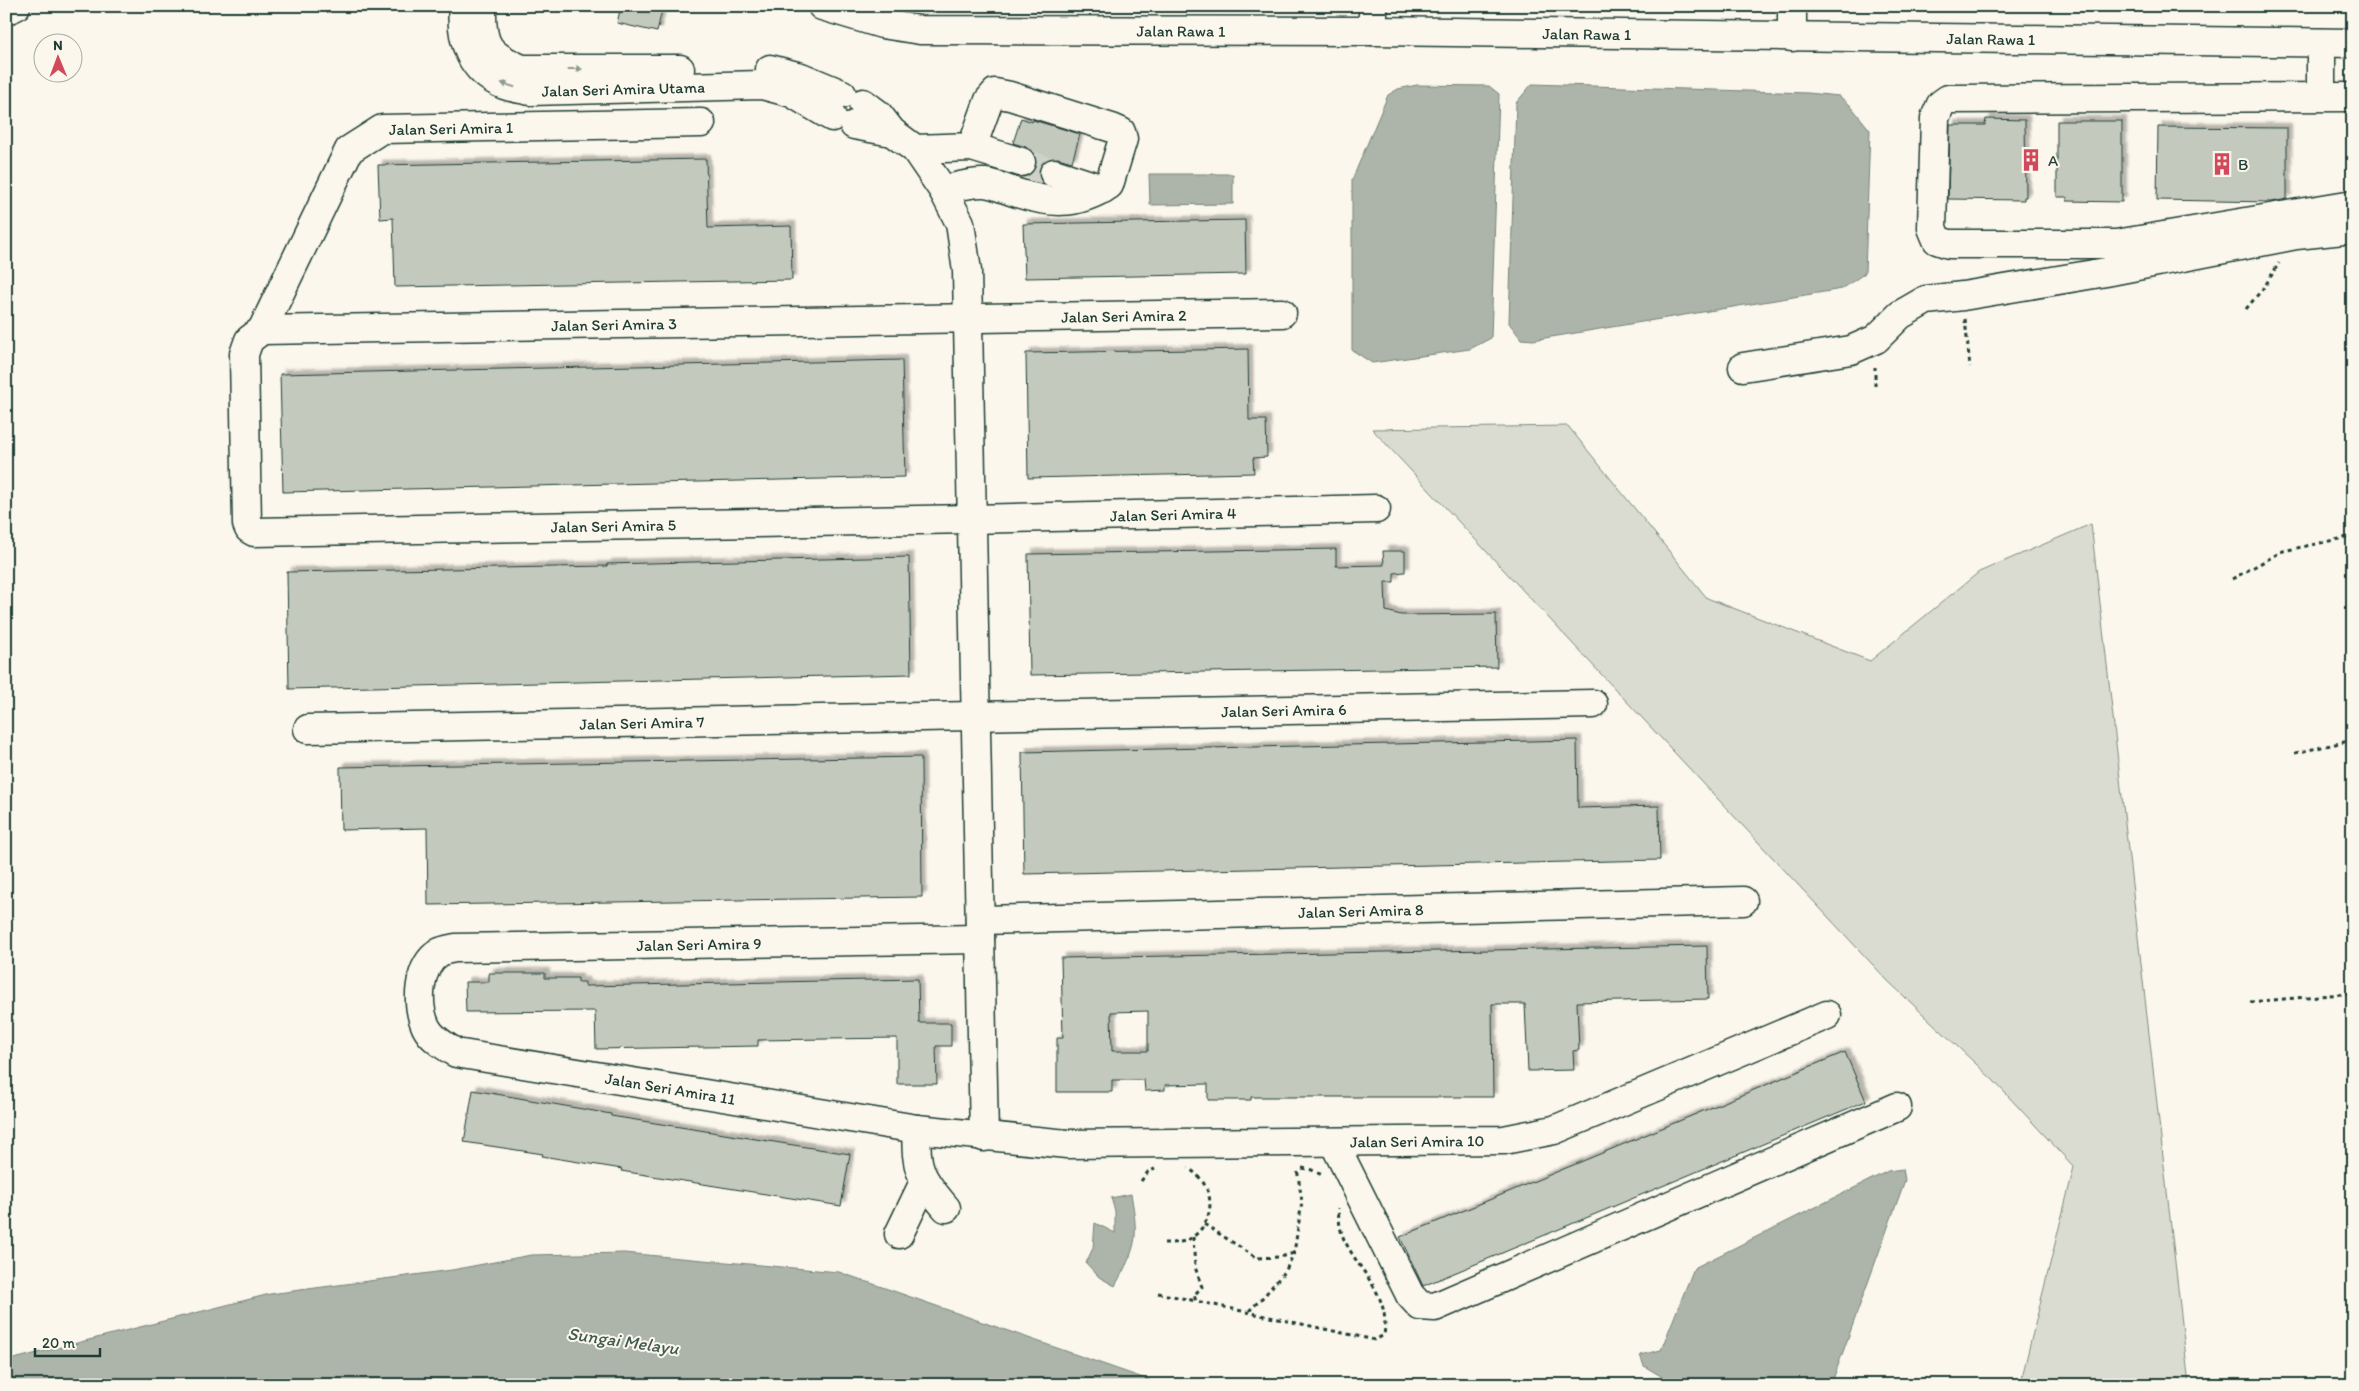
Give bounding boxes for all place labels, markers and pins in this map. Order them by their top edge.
building icon: A [2018,147,2044,173]
place label: A [2048,151,2058,170]
building icon: B [2209,151,2235,177]
place label: B [2238,155,2248,174]

